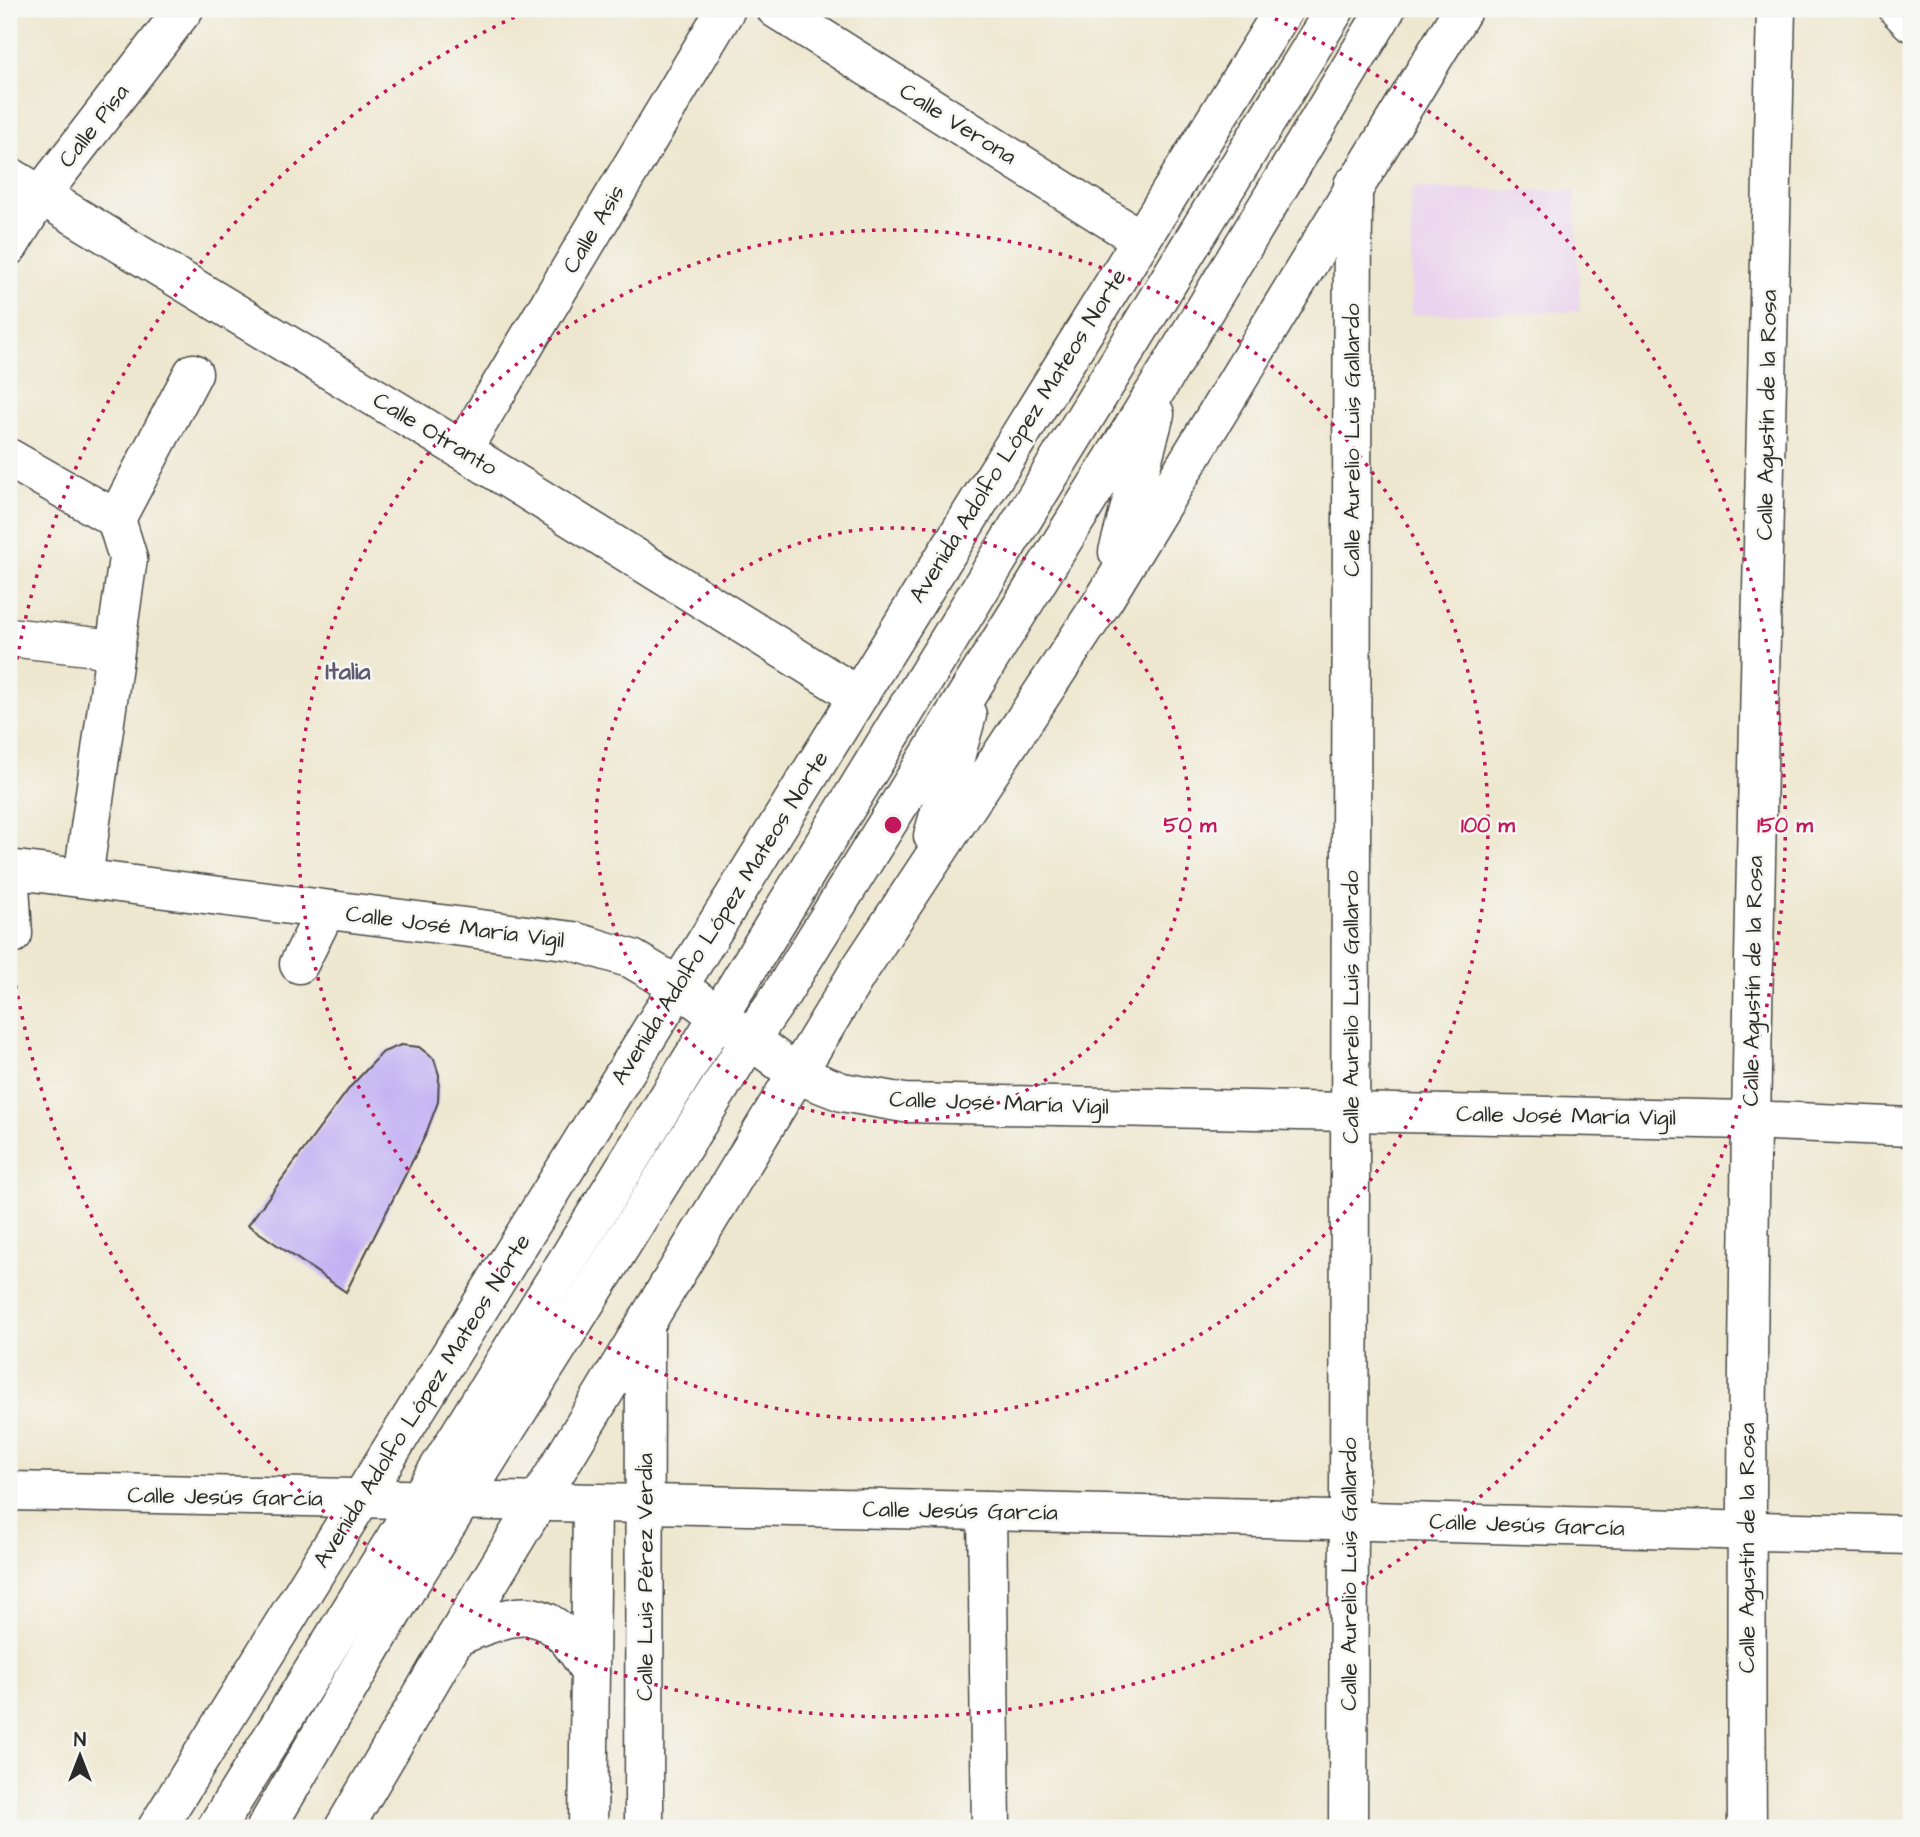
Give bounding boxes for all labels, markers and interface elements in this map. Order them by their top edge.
street label: Calle Verona [893,75,1023,173]
street label: Calle Pisa [51,77,137,175]
street label: Calle Asis [555,179,633,279]
street label: Avenida Adolfo López Mateos Norte [902,263,1134,609]
street label: Calle Agustín de la Rosa [1749,289,1786,541]
street label: Calle Aurelio Luis Gallardo [1336,303,1368,577]
street label: Calle Otranto [367,384,503,484]
district label: Italia [325,655,371,689]
street label: Avenida Adolfo López Mateos Norte [604,745,836,1091]
text: 50 m [1164,811,1217,840]
text: 100 m [1461,811,1516,840]
text: 150 m [1757,811,1813,840]
centre of rings [881,813,905,837]
street label: Calle Agustín de la Rosa [1735,855,1772,1107]
street label: Calle Aurelio Luis Gallardo [1335,870,1367,1144]
street label: Calle José María Vigil [344,898,566,957]
street label: Calle José María Vigil [889,1083,1109,1124]
street label: Calle José María Vigil [1456,1098,1676,1135]
street label: Avenida Adolfo López Mateos Norte [306,1228,538,1574]
street label: Calle Agustín de la Rosa [1731,1422,1764,1673]
street label: Calle Aurelio Luis Gallardo [1333,1437,1365,1711]
street label: Calle Luis Pérez Verdia [629,1453,661,1701]
street label: Calle Jesús García [127,1479,323,1515]
street label: Calle Jesús García [862,1493,1058,1529]
street label: Calle Jesús García [1429,1506,1626,1544]
north arrow [46,1722,116,1792]
text: N [74,1727,86,1754]

